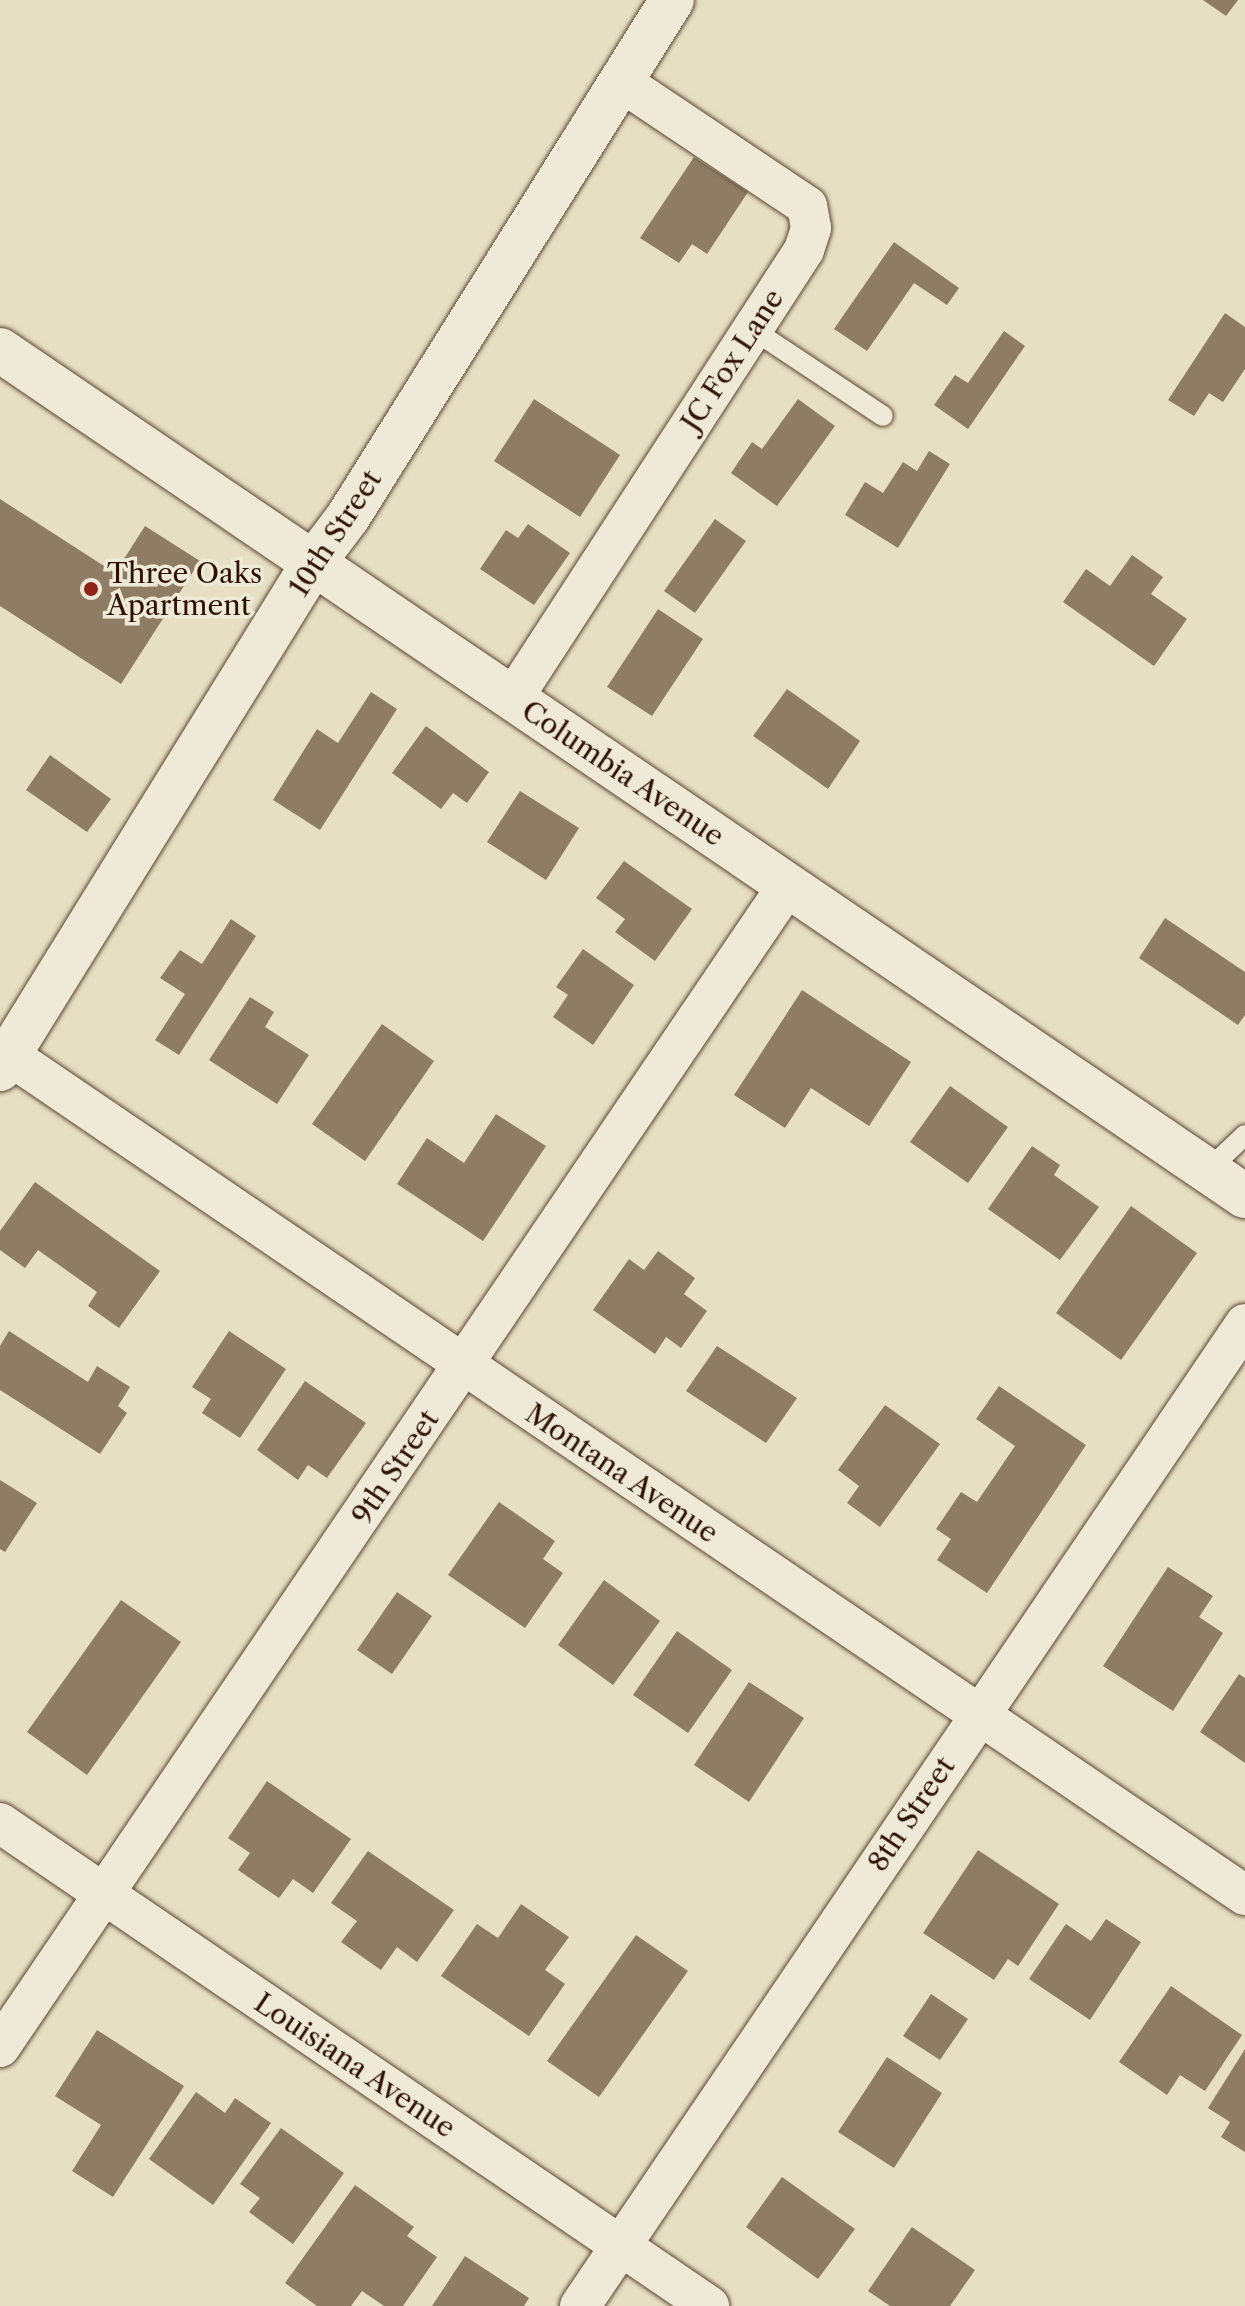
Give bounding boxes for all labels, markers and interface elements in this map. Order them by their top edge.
street label: JC Fox Lane [674,283,790,437]
street label: 10th Street [282,464,388,602]
place label: Three Oaks Apartment [107,556,262,622]
marker: Three Oaks Apartment [82,580,100,598]
street label: Columbia Avenue [515,693,731,853]
street label: Montana Avenue [519,1396,725,1550]
street label: 9th Street [345,1403,445,1531]
street label: 8th Street [860,1750,962,1878]
street label: Louisiana Avenue [248,1985,462,2145]

